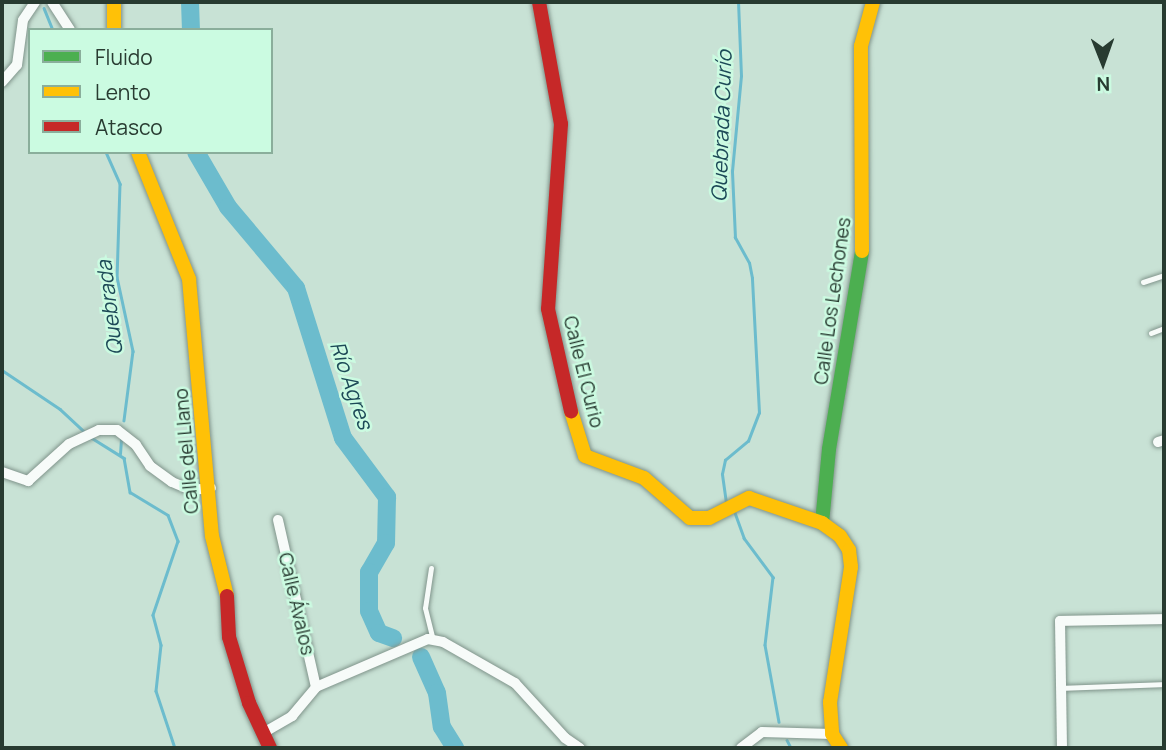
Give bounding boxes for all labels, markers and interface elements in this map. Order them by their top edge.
legend [28,28,273,154]
north arrow [1068,28,1138,98]
text: Fluido [95,43,153,71]
water label: Quebrada Curío [706,50,736,202]
text: N [1096,71,1110,97]
text: Lento [95,78,151,106]
text: Atasco [95,113,163,141]
street label: Calle Los Lechones [810,216,856,386]
water label: Quebrada [91,259,127,357]
street label: Calle El Curio [558,314,608,430]
water label: Río Agres [325,338,379,432]
street label: Calle del Llano [170,387,204,515]
street label: Calle Ávalos [273,551,319,657]

